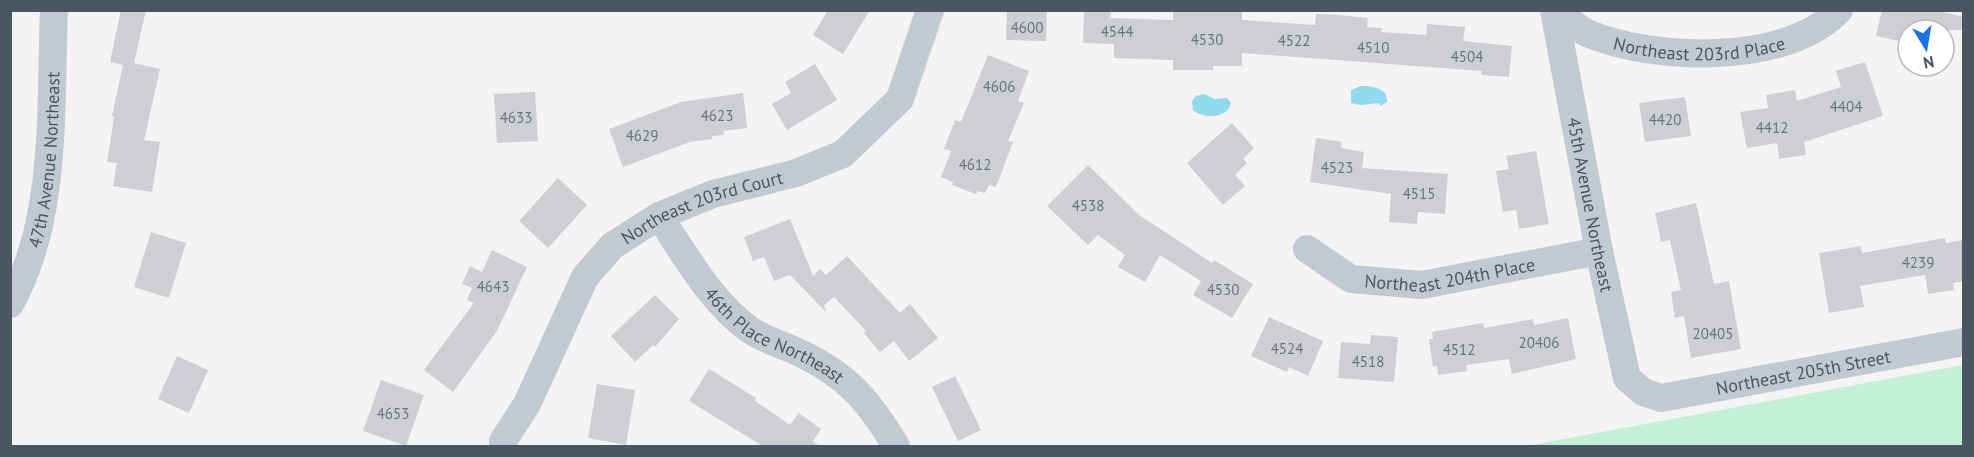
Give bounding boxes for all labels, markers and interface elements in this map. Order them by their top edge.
house number: 4600 [1011,18,1043,37]
north arrow [1896,18,1956,78]
house number: 4544 [1101,22,1133,41]
house number: 4530 [1191,30,1223,49]
house number: 4522 [1278,31,1310,50]
street label: Northeast 203rd Place [1611,31,1788,65]
house number: 4510 [1357,38,1389,57]
house number: 4504 [1451,47,1483,66]
text: N [1922,52,1936,74]
street label: 47th Avenue Northeast [22,72,64,250]
house number: 4606 [983,77,1015,96]
house number: 4404 [1830,97,1862,116]
house number: 4623 [701,106,733,125]
house number: 4633 [500,108,532,127]
house number: 4420 [1649,110,1681,129]
street label: 45th Avenue Northeast [1563,115,1619,294]
house number: 4412 [1756,118,1788,137]
house number: 4629 [626,126,658,145]
house number: 4612 [959,155,991,174]
house number: 4523 [1321,158,1353,177]
street label: Northeast 203rd Court [617,165,785,249]
house number: 4515 [1403,184,1435,203]
house number: 4538 [1072,196,1104,215]
street label: Northeast 204th Place [1364,252,1537,297]
house number: 4239 [1902,253,1934,272]
house number: 4643 [477,277,509,296]
house number: 4530 [1207,280,1239,299]
street label: 46th Place Northeast [700,282,849,388]
house number: 20405 [1693,324,1733,343]
house number: 20406 [1519,333,1559,352]
house number: 4524 [1271,339,1303,358]
house number: 4512 [1443,340,1475,359]
street label: Northeast 205th Street [1714,344,1892,399]
house number: 4518 [1352,352,1384,371]
house number: 4653 [377,404,409,423]

